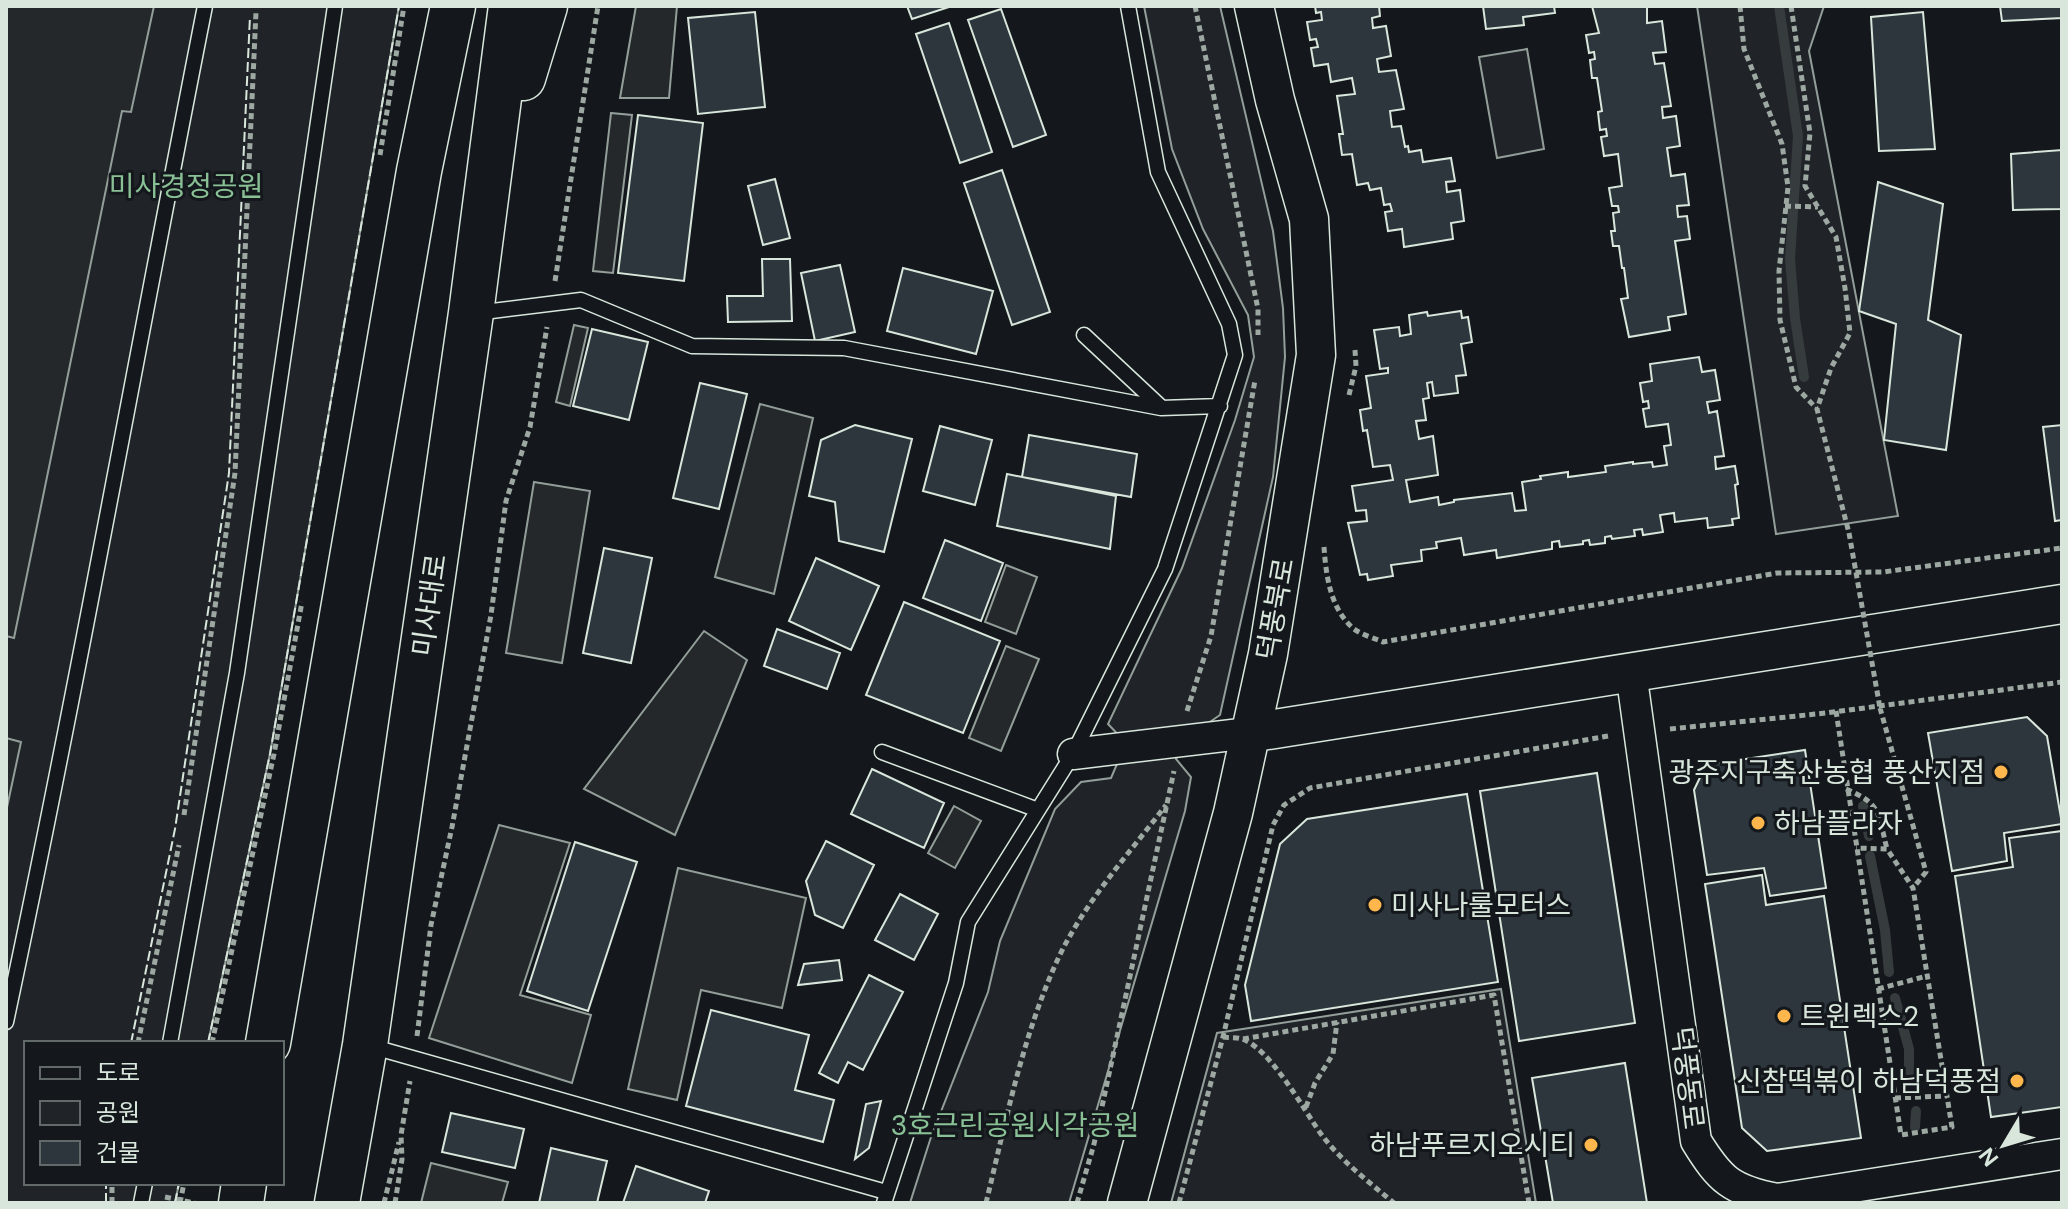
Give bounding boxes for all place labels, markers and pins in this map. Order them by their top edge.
place label: 광주지구축산농협 풍산지점 [1668,754,1985,791]
marker: 광주지구축산농협 풍산지점 [1992,763,2010,781]
place label: 하남플라자 [1774,805,1903,842]
marker: 하남플라자 [1749,814,1767,832]
place label: 미사나룰모터스 [1391,887,1571,924]
marker: 미사나룰모터스 [1366,896,1384,914]
place label: 트윈렉스2 [1800,998,1919,1035]
marker: 트윈렉스2 [1775,1007,1793,1025]
place label: 신참떡볶이 하남덕풍점 [1736,1063,2001,1100]
marker: 신참떡볶이 하남덕풍점 [2008,1072,2026,1090]
place label: 하남푸르지오시티 [1369,1127,1575,1164]
marker: 하남푸르지오시티 [1582,1136,1600,1154]

